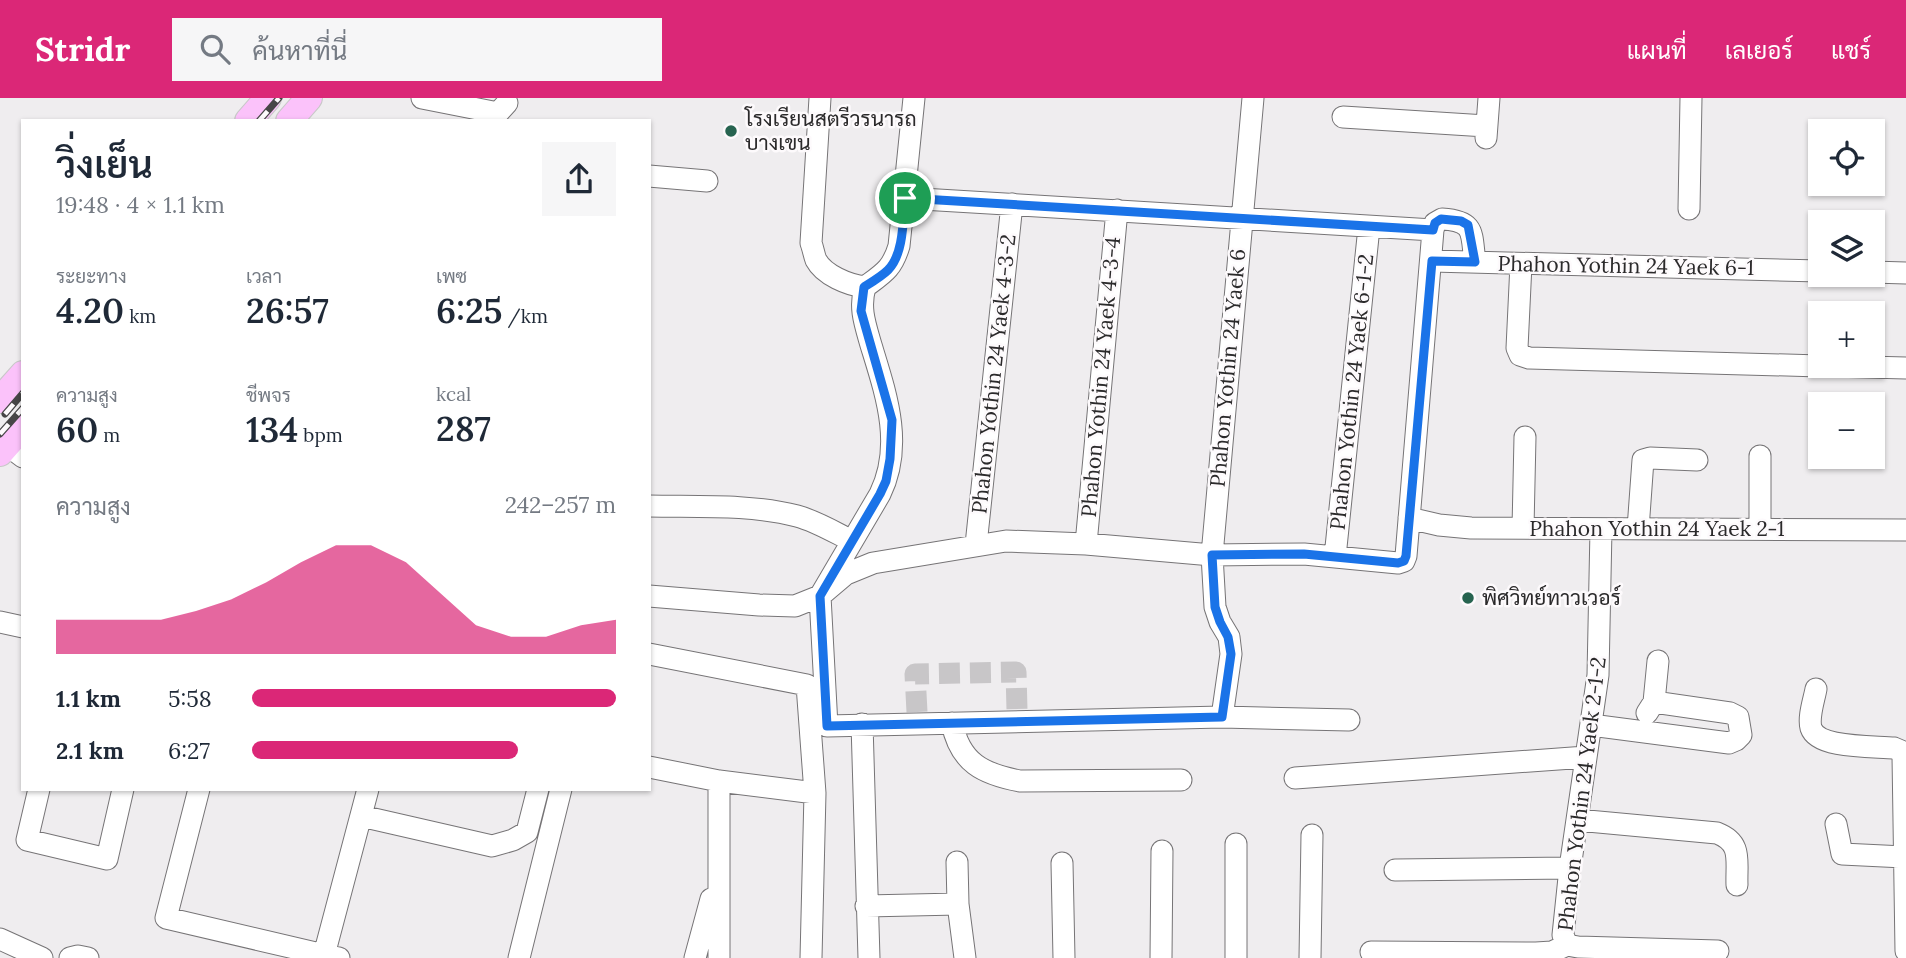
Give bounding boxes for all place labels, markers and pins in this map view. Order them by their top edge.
place label: โรงเรียนสตรีวรนารถ บางเขน [744,105,917,156]
marker: โรงเรียนสตรีวรนารถ บางเขน [723,123,739,139]
pin [875,168,935,228]
place label: พิศวิทย์ทาวเวอร์ [1482,584,1621,611]
marker: พิศวิทย์ทาวเวอร์ [1460,590,1476,606]

